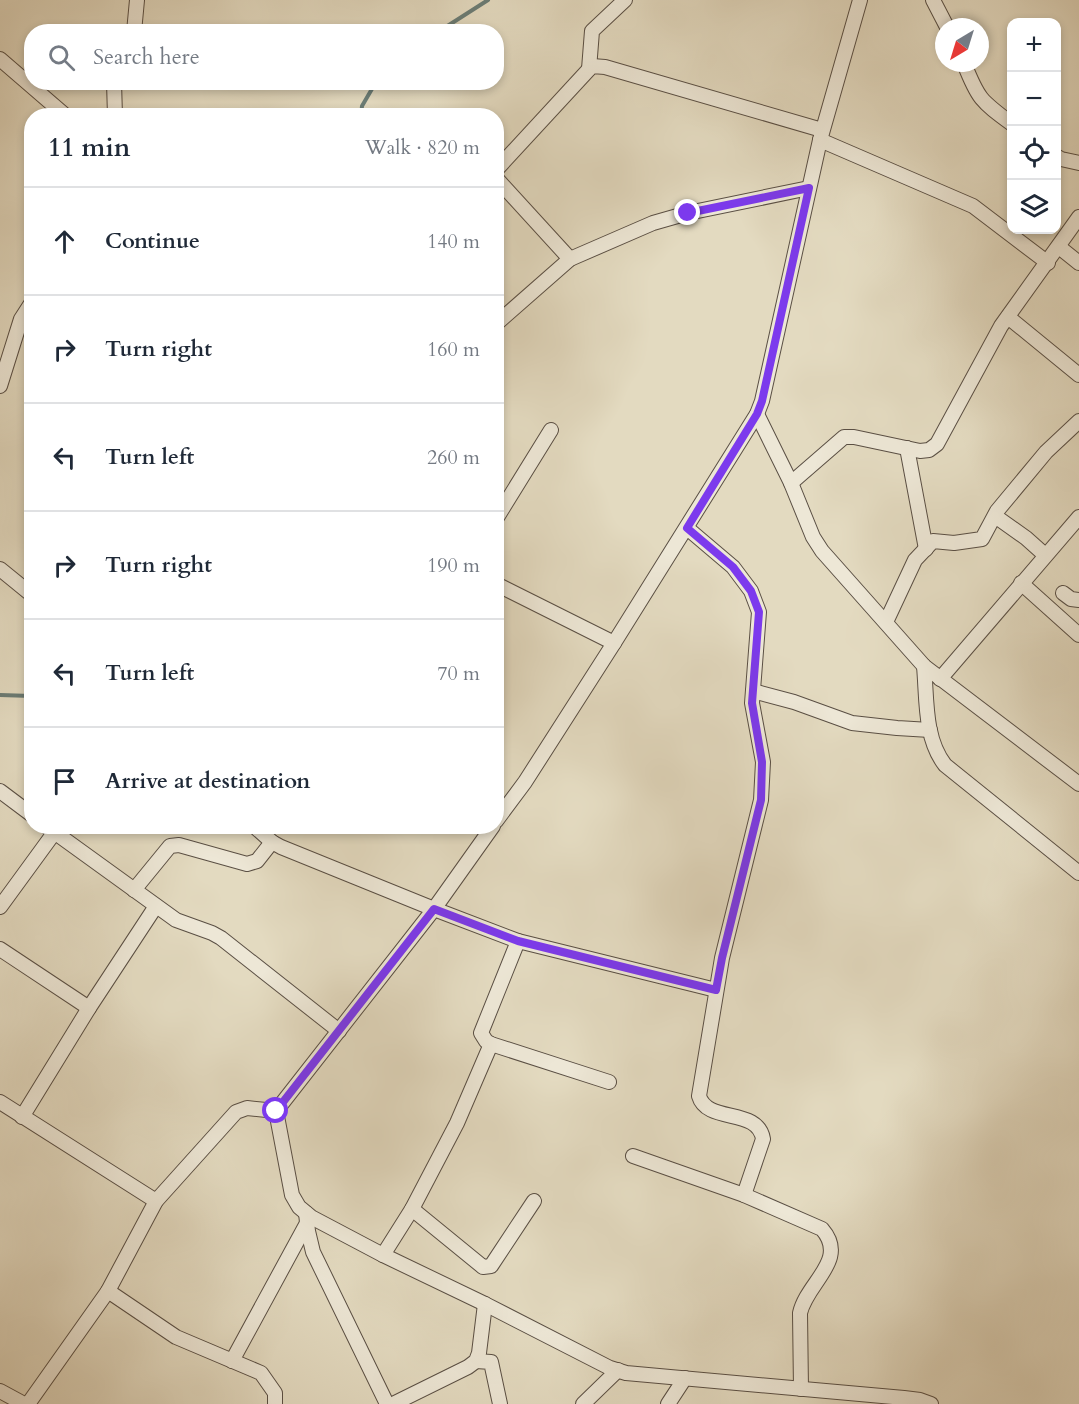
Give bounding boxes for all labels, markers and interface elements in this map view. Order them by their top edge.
north arrow [935,18,989,72]
map controls [1007,18,1061,234]
button: + [1007,18,1061,72]
search box [24,24,504,90]
icon: search [45,41,78,74]
text: Search here [93,42,200,72]
button: − [1007,72,1061,126]
button: locate [1007,126,1061,180]
text: 11 min [48,130,131,165]
text: Walk · 820 m [365,134,480,161]
button: layers [1007,180,1061,234]
route end [674,199,700,225]
icon: ahead [48,225,81,258]
text: Continue [105,226,200,256]
text: 140 m [427,228,480,255]
icon: right [48,333,81,366]
text: Turn right [105,334,212,364]
text: 160 m [427,336,480,363]
icon: left [48,441,81,474]
text: Turn left [105,442,194,472]
text: 260 m [427,444,480,471]
icon: right [48,549,81,582]
text: Turn right [105,550,212,580]
text: 190 m [427,552,480,579]
icon: left [48,657,81,690]
text: Turn left [105,658,194,688]
text: 70 m [437,660,480,687]
icon: arrive [48,765,81,798]
text: Arrive at destination [105,766,310,796]
route start [262,1097,288,1123]

